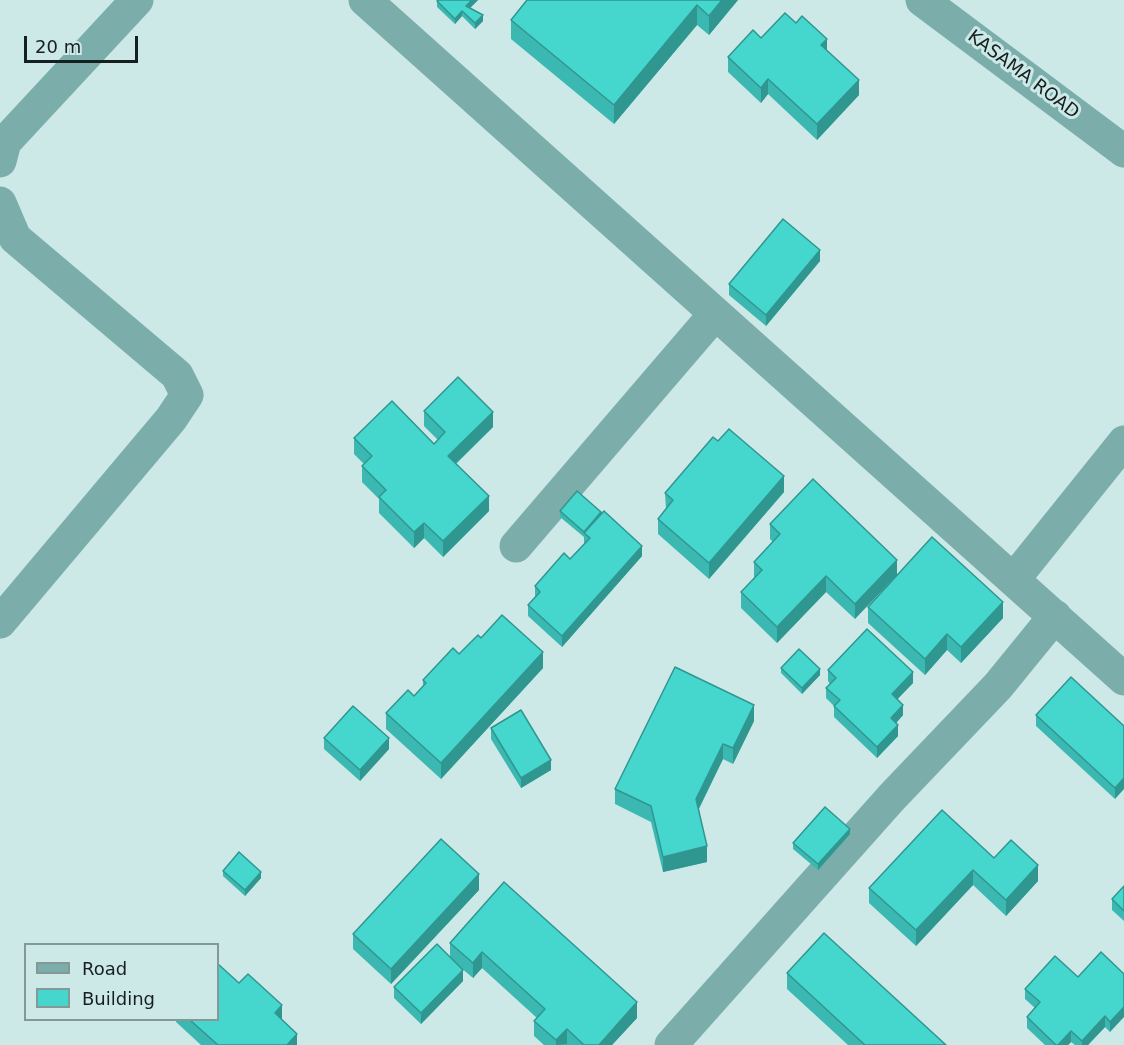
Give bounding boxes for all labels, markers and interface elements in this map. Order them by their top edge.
scale bar [27,24,141,62]
street label: KASAMA ROAD [963,26,1083,124]
text: 20 m [35,36,81,57]
legend [24,943,219,1021]
text: Road [82,958,127,979]
text: Building [82,988,155,1009]

